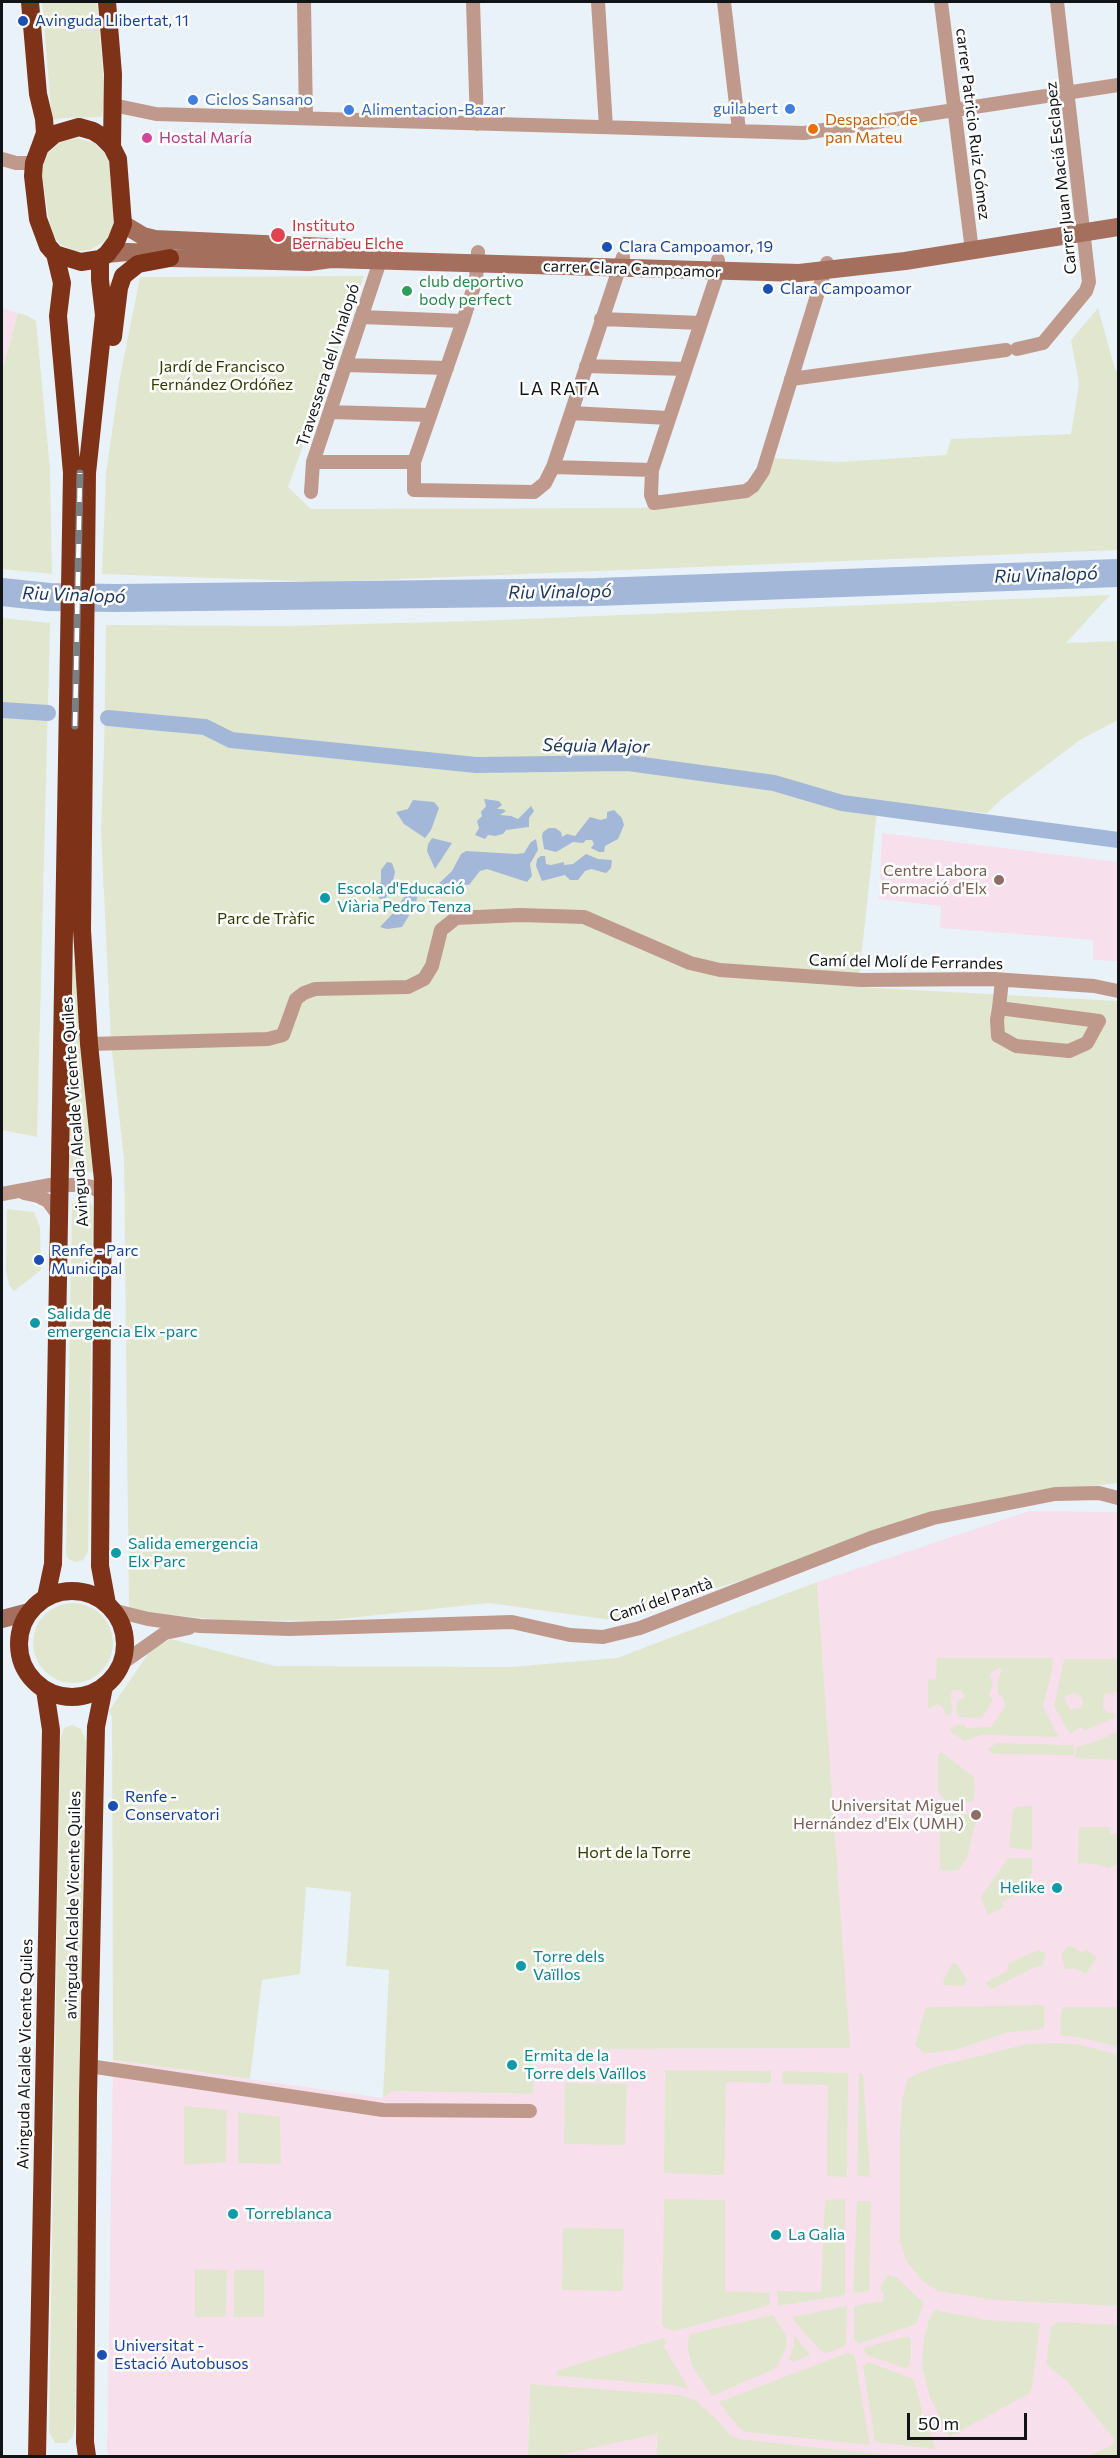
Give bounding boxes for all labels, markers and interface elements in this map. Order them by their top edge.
place label: Avinguda Llibertat, 11 [35,11,189,31]
marker: Avinguda Llibertat, 11 [16,14,30,28]
street label: carrer Patricio Ruiz Gómez [952,27,994,221]
street label: Carrer Juan Maciá Esclapez [1041,81,1081,275]
place label: Ciclos Sansano [205,90,313,110]
marker: Ciclos Sansano [186,93,200,107]
place label: guilabert [713,99,778,119]
place label: Alimentacion-Bazar [361,100,506,120]
marker: guilabert [783,102,797,116]
marker: Alimentacion-Bazar [342,103,356,117]
place label: Despacho de pan Mateu [825,110,918,148]
marker: Despacho de pan Mateu [806,122,820,136]
place label: Hostal María [159,128,252,148]
marker: Hostal María [140,131,154,145]
place label: Instituto Bernabeu Elche [292,216,404,254]
marker: Instituto Bernabeu Elche [269,226,287,244]
place label: Clara Campoamor, 19 [619,237,773,257]
marker: Clara Campoamor, 19 [600,240,614,254]
street label: carrer Clara Campoamor [543,256,721,282]
place label: club deportivo body perfect [419,272,524,310]
place label: Clara Campoamor [780,279,912,299]
street label: Travessera del Vinalopó [293,281,363,449]
marker: Clara Campoamor [761,282,775,296]
marker: club deportivo body perfect [400,284,414,298]
park label: Jardí de Francisco Fernández Ordóñez [151,357,293,395]
district label: LA RATA [519,378,601,400]
water label: Riu Vinalopó [994,562,1098,588]
water label: Riu Vinalopó [508,580,612,604]
water label: Riu Vinalopó [22,582,126,608]
water label: Séquia Major [542,734,650,758]
place label: Centre Labora Formació d'Elx [881,861,987,899]
marker: Centre Labora Formació d'Elx [992,873,1006,887]
place label: Escola d'Educació Viària Pedro Tenza [337,879,471,917]
marker: Escola d'Educació Viària Pedro Tenza [318,891,332,905]
park label: Parc de Tràfic [217,909,315,929]
street label: Camí del Molí de Ferrandes [809,951,1003,973]
street label: Avinguda Alcalde Vicente Quiles [57,996,93,1228]
place label: Renfe - Parc Municipal [51,1241,138,1279]
marker: Renfe - Parc Municipal [32,1253,46,1267]
place label: Salida de emergencia Elx -parc [47,1304,198,1342]
marker: Salida de emergencia Elx -parc [28,1316,42,1330]
place label: Salida emergencia Elx Parc [128,1534,258,1572]
marker: Salida emergencia Elx Parc [109,1546,123,1560]
street label: Camí del Pantà [607,1573,715,1627]
place label: Renfe - Conservatori [125,1787,220,1825]
street label: avinguda Alcalde Vicente Quiles [61,1791,85,2019]
place label: Universitat Miguel Hernández d'Elx (UMH) [793,1796,964,1834]
marker: Renfe - Conservatori [106,1799,120,1813]
marker: Universitat Miguel Hernández d'Elx (UMH) [969,1808,983,1822]
park label: Hort de la Torre [577,1843,691,1863]
place label: Helike [1000,1878,1045,1898]
marker: Helike [1050,1881,1064,1895]
street label: Avinguda Alcalde Vicente Quiles [13,1938,37,2170]
place label: Torre dels Vaïllos [533,1947,605,1985]
marker: Torre dels Vaïllos [514,1959,528,1973]
place label: Ermita de la Torre dels Vaïllos [524,2046,646,2084]
marker: Ermita de la Torre dels Vaïllos [505,2058,519,2072]
place label: Torreblanca [245,2204,332,2224]
marker: Torreblanca [226,2207,240,2221]
place label: La Galia [788,2225,845,2245]
marker: La Galia [769,2228,783,2242]
place label: Universitat - Estació Autobusos [114,2336,248,2374]
marker: Universitat - Estació Autobusos [95,2348,109,2362]
scale bar [910,2401,1030,2439]
text: 50 m [918,2412,959,2434]

